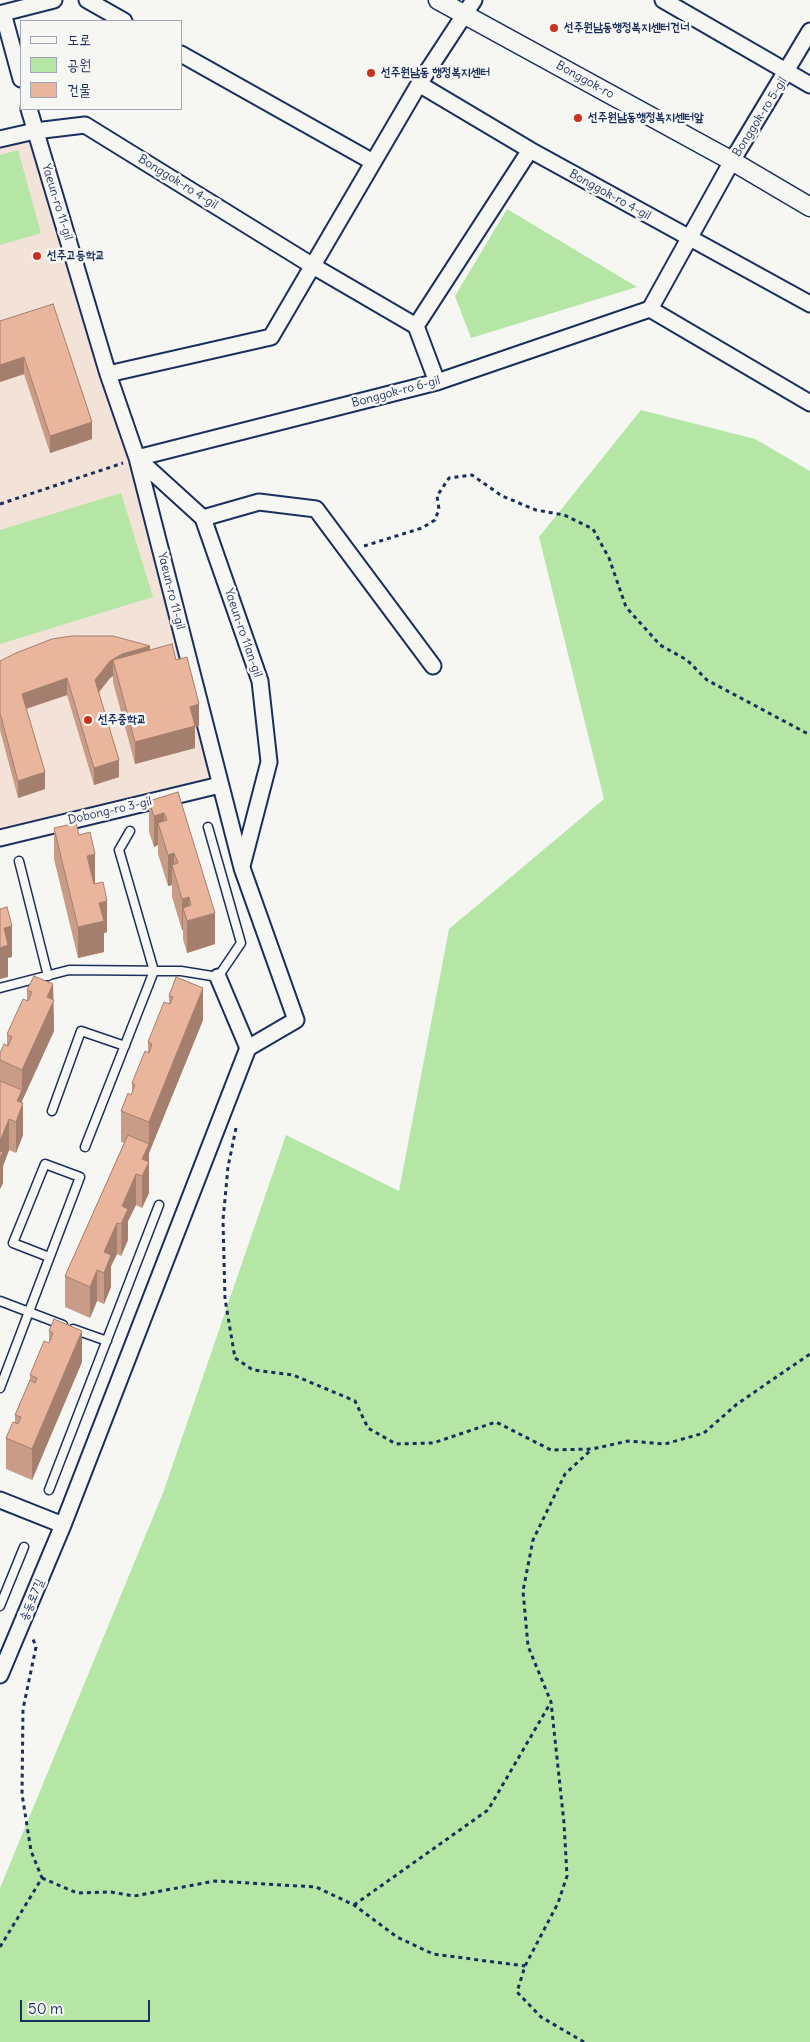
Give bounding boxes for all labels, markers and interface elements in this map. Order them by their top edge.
legend [20,20,182,110]
place label: 선주원남동행정복지센터건너 [564,21,690,35]
marker: 선주원남동행정복지센터건너 [548,22,560,34]
text: 도로 [67,30,91,49]
text: 공원 [67,55,91,74]
street label: Bonggok-ro [553,58,617,102]
place label: 선주원남동 행정복지센터 [381,66,490,80]
marker: 선주원남동 행정복지센터 [365,67,377,79]
street label: Bonggok-ro 5-gil [730,75,790,159]
text: 건물 [67,80,91,99]
place label: 선주원남동행정복지센터앞 [588,111,704,125]
marker: 선주원남동행정복지센터앞 [572,112,584,124]
street label: Bonggok-ro 4-gil [136,152,220,212]
street label: Yaeun-ro 11-gil [39,162,75,242]
street label: Bonggok-ro 4-gil [567,167,653,223]
place label: 선주고등학교 [47,249,105,263]
marker: 선주고등학교 [31,250,43,262]
street label: Bonggok-ro 6-gil [350,373,442,411]
street label: Yaeun-ro 11-gil [154,551,188,631]
street label: Yaeun-ro 11an-gil [221,587,265,679]
place label: 선주중학교 [98,713,146,727]
marker: 선주중학교 [82,714,94,726]
street label: Dobong-ro 3-gil [67,794,153,828]
street label: 송동로7길 [17,1577,47,1623]
scale bar [22,1990,152,2022]
text: 50 m [28,1999,63,2018]

